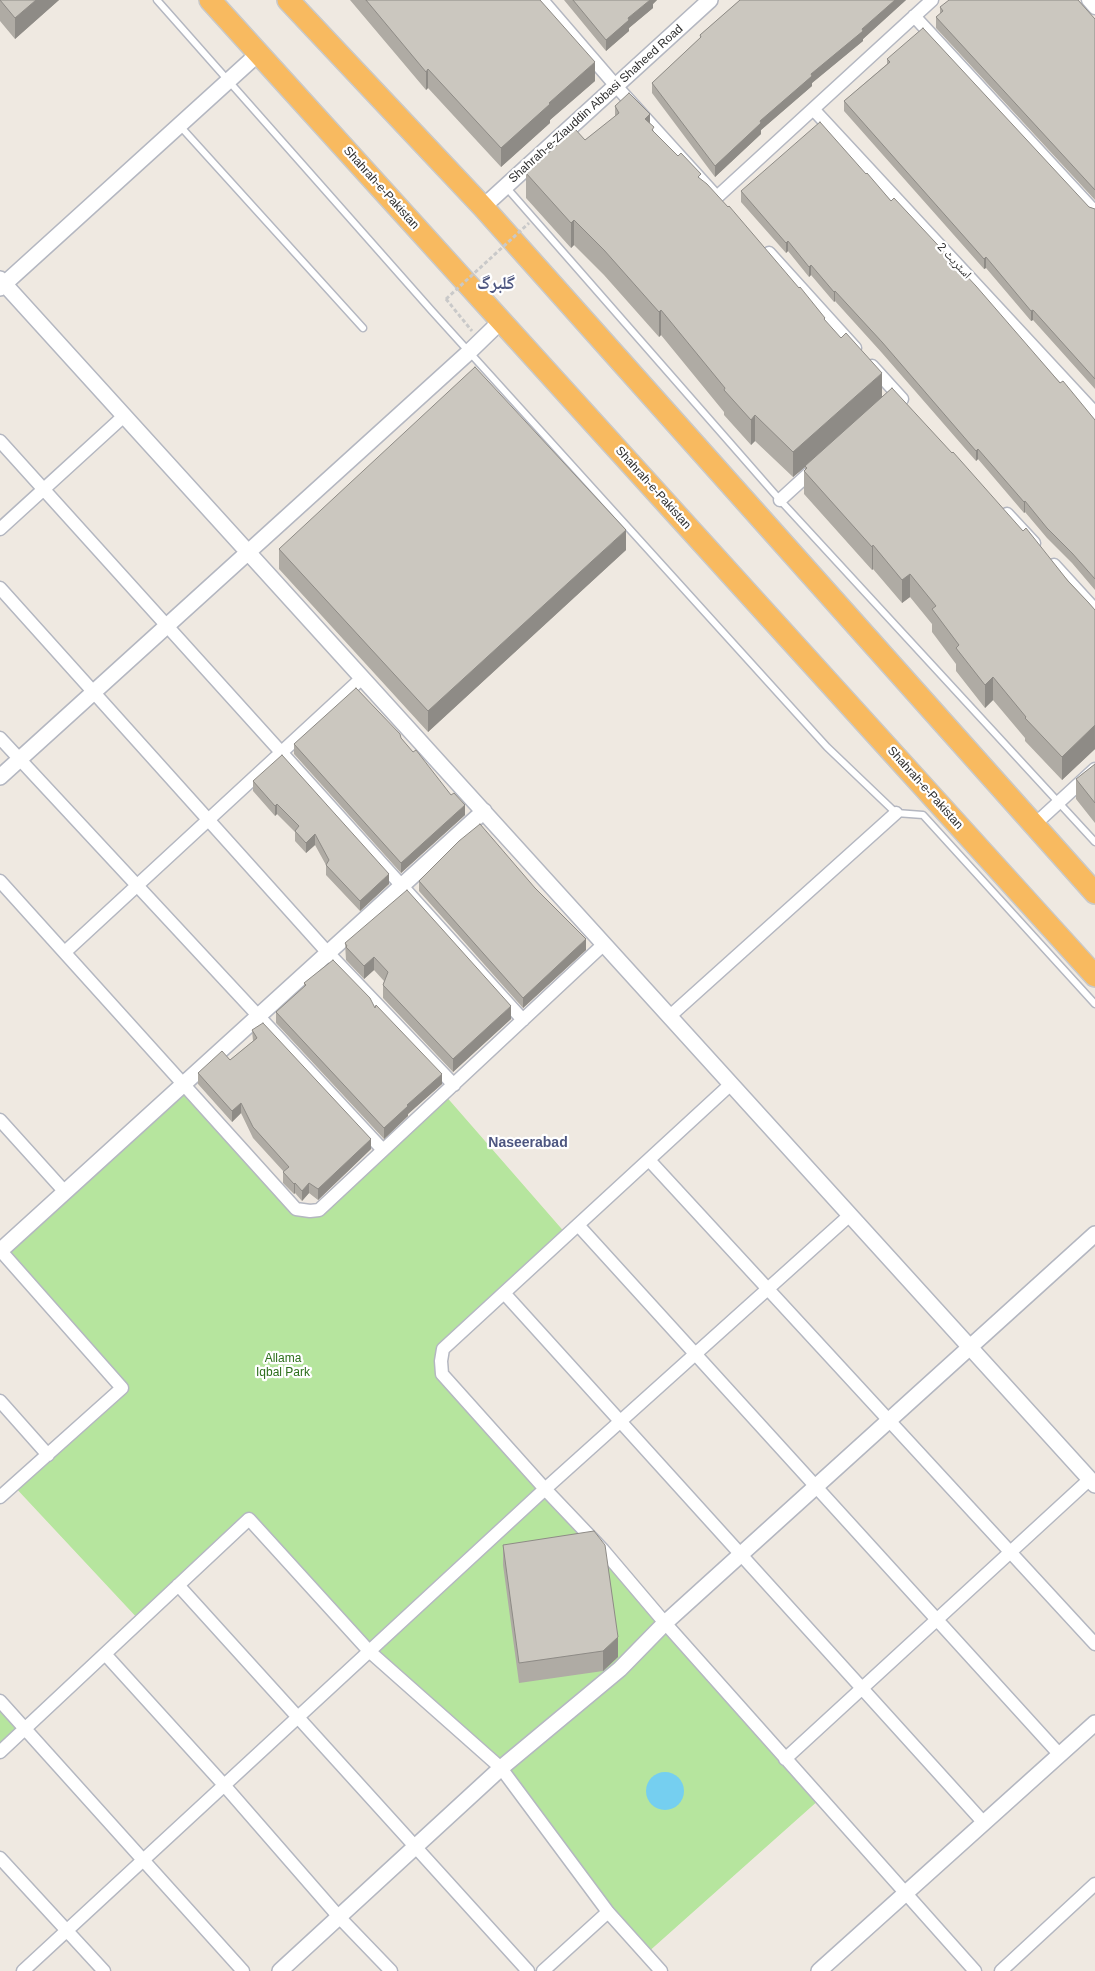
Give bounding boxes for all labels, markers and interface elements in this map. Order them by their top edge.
street label: Shahrah-e-Ziauddin Abbasi Shaheed Road [506,22,686,186]
street label: Shahrah-e-Pakistan [340,144,422,232]
street label: اسٹریٹ 2 [934,240,974,282]
district label: گلبرگ [477,273,515,295]
street label: Shahrah-e-Pakistan [612,444,694,532]
street label: Shahrah-e-Pakistan [884,744,966,832]
district label: Naseerabad [488,1135,568,1151]
park label: Allama Iqbal Park [256,1352,310,1380]

